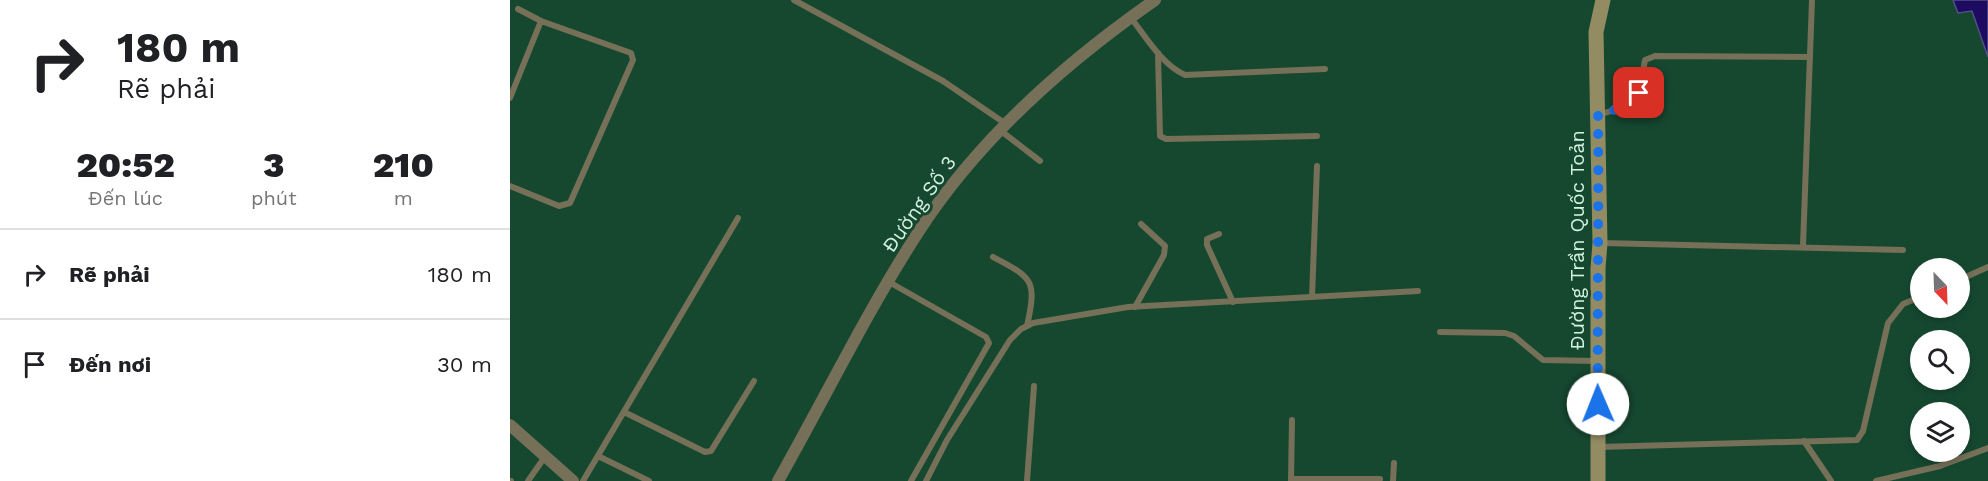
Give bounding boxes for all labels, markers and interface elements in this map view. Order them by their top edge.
text: 180 m [117,23,240,72]
icon: right [18,24,96,102]
pin [1613,67,1664,118]
text: Rẽ phải [117,73,215,105]
icon: arrive [1622,76,1655,109]
street label: Đường Trần Quốc Toản [1565,130,1589,350]
text: 20:52 [76,144,175,186]
text: 3 [263,144,284,186]
text: 210 [373,144,434,186]
street label: Đường Số 3 [877,151,961,257]
text: Đến lúc [88,186,163,210]
text: phút [251,186,297,210]
text: m [394,186,413,210]
icon: right [18,258,51,291]
north arrow [1910,258,1970,318]
map controls [1910,258,1970,462]
text: Rẽ phải [69,262,150,287]
text: 180 m [428,262,492,287]
button: search [1910,330,1970,390]
icon: arrive [18,348,51,381]
text: Đến nơi [69,352,151,377]
text: 30 m [437,352,492,377]
position arrow [1566,372,1630,436]
button: layers [1910,402,1970,462]

